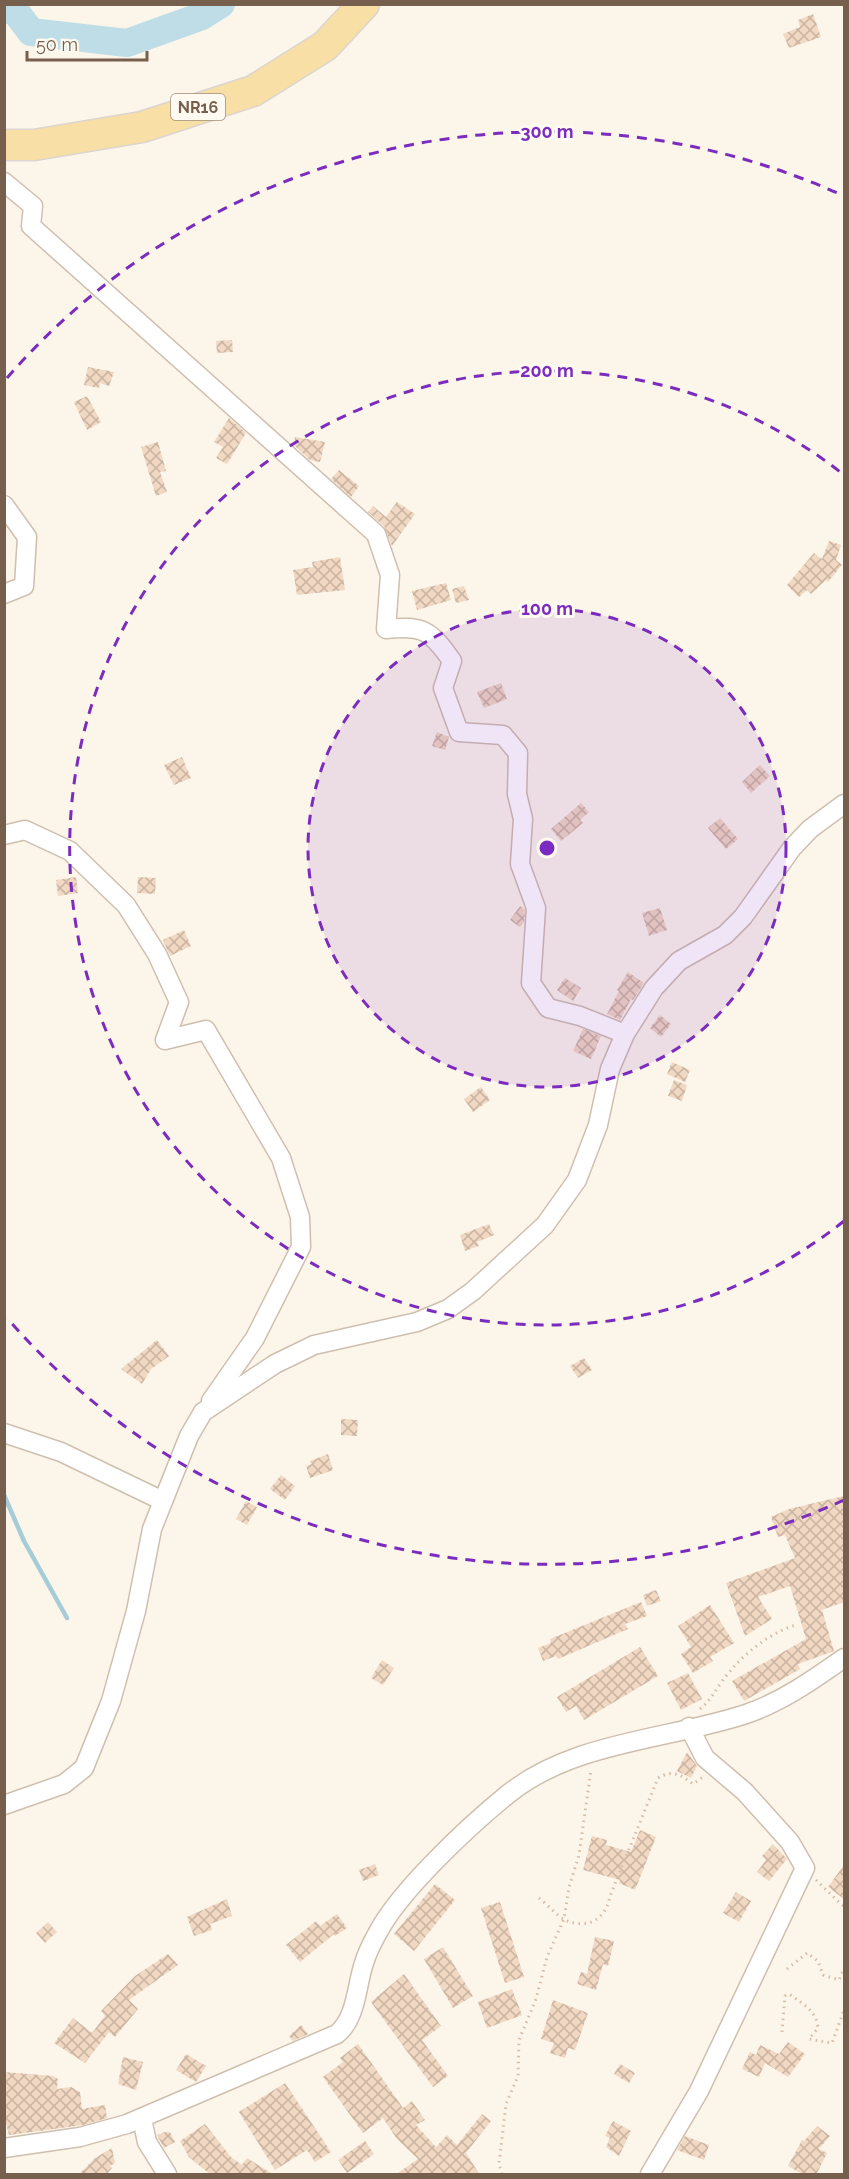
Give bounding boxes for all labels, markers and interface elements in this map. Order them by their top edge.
scale bar [27,24,147,62]
text: 50 m [36,34,78,55]
road number: NR16 [171,94,225,120]
text: 300 m [520,121,574,142]
text: 200 m [520,360,574,381]
text: 100 m [521,598,573,619]
centre of rings [537,838,557,858]

